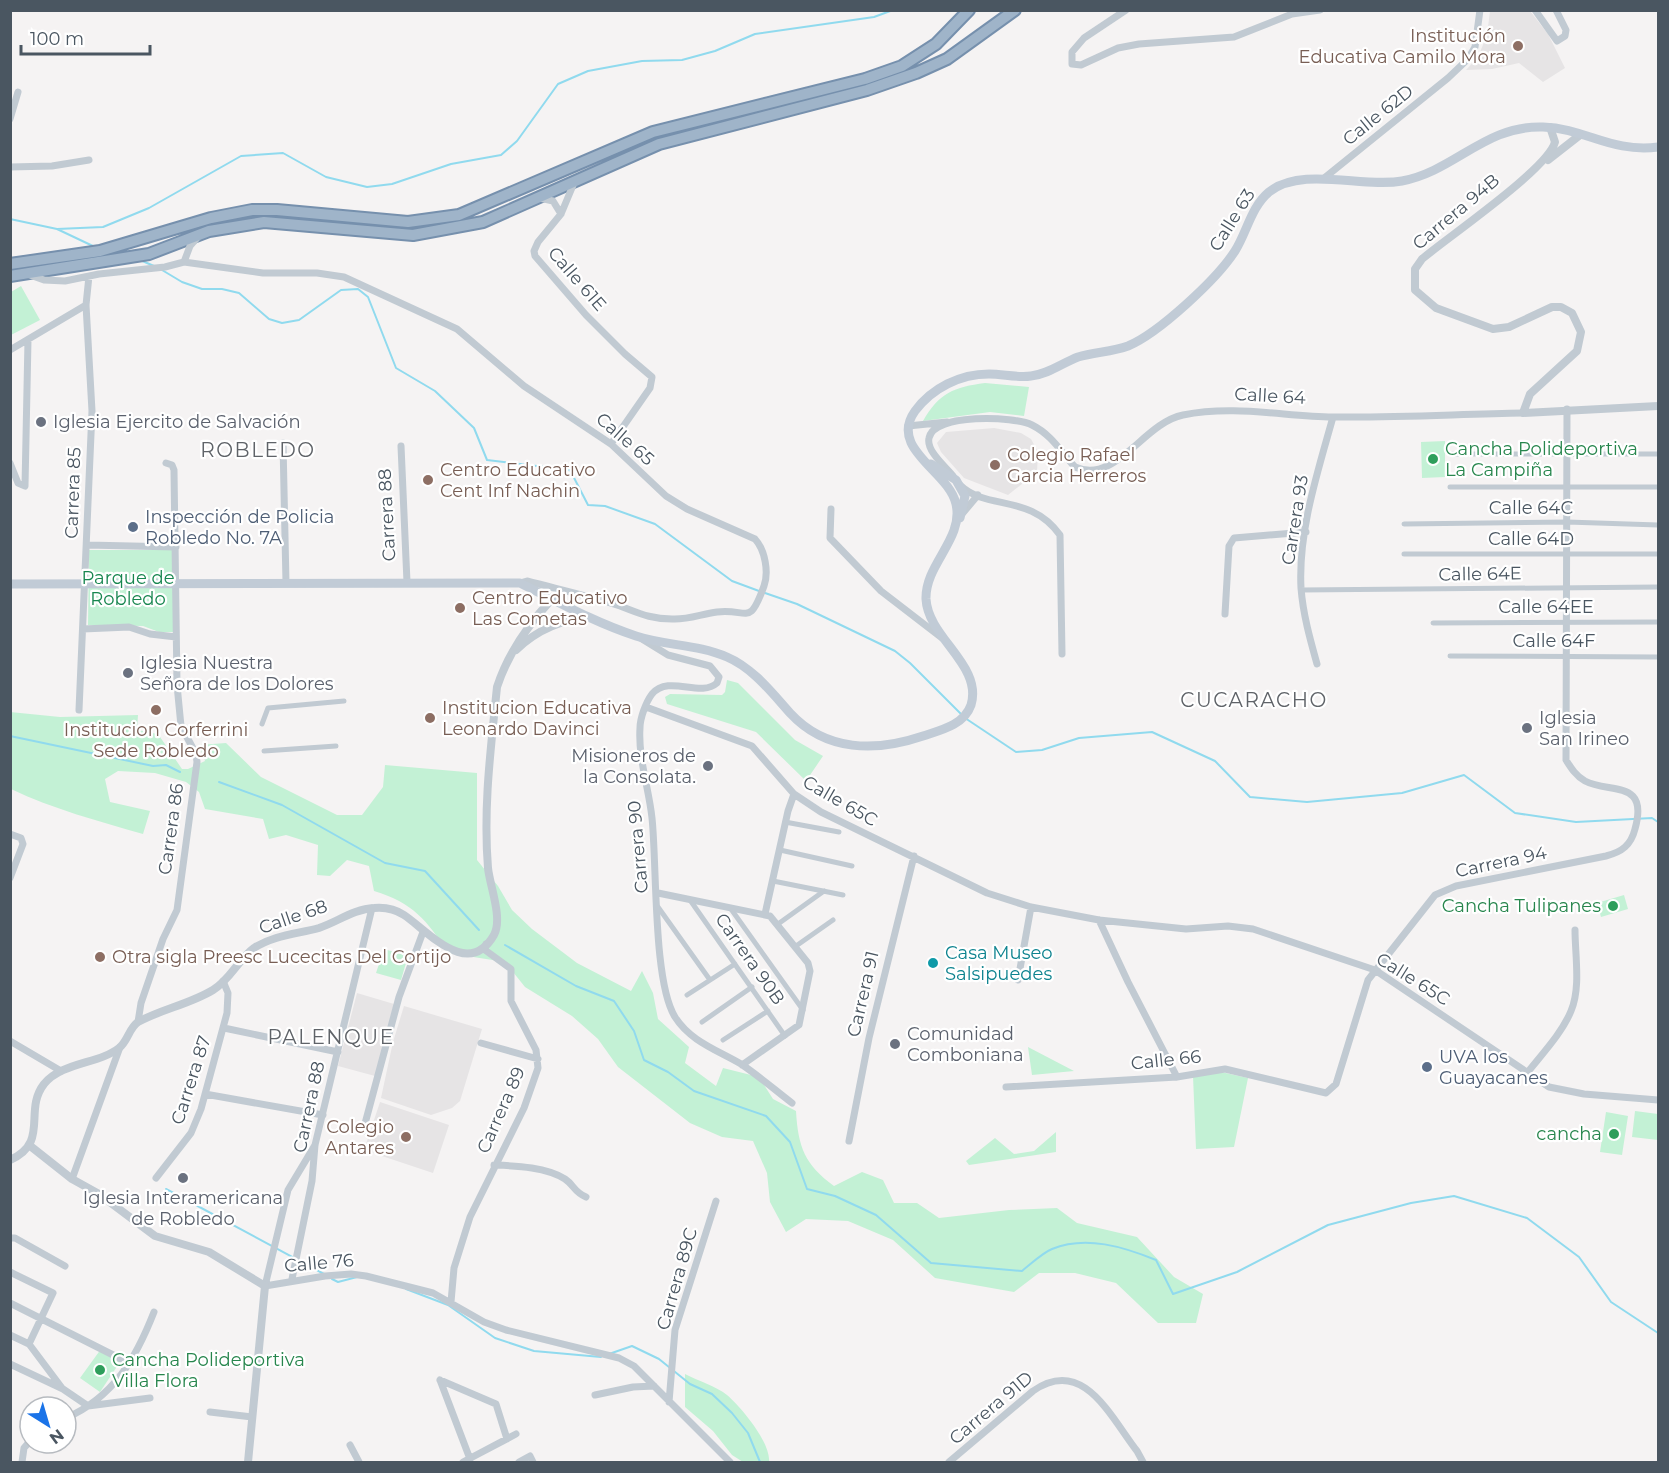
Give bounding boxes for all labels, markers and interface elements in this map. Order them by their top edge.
scale bar [21,18,150,56]
place label: Institución Educativa Camilo Mora [1299,25,1506,68]
text: 100 m [30,28,84,50]
marker: Institución Educativa Camilo Mora [1511,39,1525,53]
street label: Calle 62D [1338,80,1418,150]
street label: Carrera 94B [1408,169,1504,255]
street label: Calle 63 [1204,185,1260,255]
street label: Calle 61E [543,242,611,316]
street label: Calle 64 [1234,383,1306,409]
street label: Calle 65 [591,408,659,470]
place label: Iglesia Ejercito de Salvación [53,411,301,433]
marker: Iglesia Ejercito de Salvación [34,415,48,429]
district label: ROBLEDO [200,438,316,462]
place label: Cancha Polideportiva La Campiña [1445,438,1638,481]
place label: Colegio Rafael Garcia Herreros [1007,444,1146,487]
street label: Carrera 85 [60,447,86,539]
marker: Cancha Polideportiva La Campiña [1426,452,1440,466]
marker: Colegio Rafael Garcia Herreros [988,458,1002,472]
place label: Centro Educativo Cent Inf Nachin [440,459,596,502]
street label: Carrera 88 [374,468,400,562]
marker: Centro Educativo Cent Inf Nachin [421,473,435,487]
street label: Carrera 93 [1277,473,1313,567]
street label: Calle 64C [1489,497,1573,519]
place label: Inspección de Policia Robledo No. 7A [145,506,334,549]
marker: Inspección de Policia Robledo No. 7A [126,520,140,534]
street label: Calle 64D [1488,528,1574,550]
street label: Calle 64E [1438,562,1522,586]
park label: Parque de Robledo [81,567,175,610]
place label: Centro Educativo Las Cometas [472,587,628,630]
street label: Calle 64EE [1498,596,1594,618]
marker: Centro Educativo Las Cometas [453,601,467,615]
street label: Calle 64F [1513,630,1595,652]
place label: Iglesia Nuestra Señora de los Dolores [140,652,334,695]
marker: Iglesia Nuestra Señora de los Dolores [121,666,135,680]
district label: CUCARACHO [1180,688,1328,712]
place label: Institucion Educativa Leonardo Davinci [442,697,632,740]
marker: Institucion Corferrini Sede Robledo [149,703,163,717]
place label: Iglesia San Irineo [1539,707,1629,750]
marker: Institucion Educativa Leonardo Davinci [423,711,437,725]
place label: Institucion Corferrini Sede Robledo [64,719,248,762]
marker: Iglesia San Irineo [1520,721,1534,735]
place label: Misioneros de la Consolata. [571,745,696,788]
marker: Misioneros de la Consolata. [701,759,715,773]
street label: Calle 65C [799,771,881,831]
street label: Carrera 86 [154,782,188,876]
street label: Carrera 90 [623,800,653,894]
street label: Carrera 94 [1453,842,1549,882]
street label: Calle 68 [256,895,330,939]
place label: Cancha Tulipanes [1442,895,1601,917]
marker: Cancha Tulipanes [1606,899,1620,913]
street label: Carrera 90B [710,909,790,1009]
place label: Casa Museo Salsipuedes [945,942,1053,985]
place label: Otra sigla Preesc Lucecitas Del Cortijo [112,946,451,968]
street label: Calle 65C [1372,948,1454,1010]
street label: Carrera 91 [842,949,884,1039]
marker: Otra sigla Preesc Lucecitas Del Cortijo [93,950,107,964]
marker: Casa Museo Salsipuedes [926,956,940,970]
place label: Comunidad Comboniana [907,1023,1024,1066]
district label: PALENQUE [267,1025,395,1049]
street label: Carrera 87 [166,1033,216,1127]
marker: Comunidad Comboniana [888,1037,902,1051]
street label: Calle 66 [1130,1045,1202,1075]
place label: UVA los Guayacanes [1439,1046,1548,1089]
street label: Carrera 88 [289,1059,329,1155]
marker: UVA los Guayacanes [1420,1060,1434,1074]
street label: Carrera 89 [472,1063,530,1157]
place label: Colegio Antares [325,1116,394,1159]
place label: cancha [1536,1123,1602,1145]
marker: cancha [1607,1127,1621,1141]
marker: Colegio Antares [399,1130,413,1144]
marker: Iglesia Interamericana de Robledo [176,1171,190,1185]
place label: Iglesia Interamericana de Robledo [83,1187,283,1230]
street label: Carrera 89C [652,1225,702,1333]
street label: Calle 76 [283,1249,355,1277]
place label: Cancha Polideportiva Villa Flora [112,1349,305,1392]
marker: Cancha Polideportiva Villa Flora [93,1363,107,1377]
street label: Carrera 91D [945,1367,1037,1449]
north arrow [18,1395,78,1455]
text: N [46,1425,68,1448]

